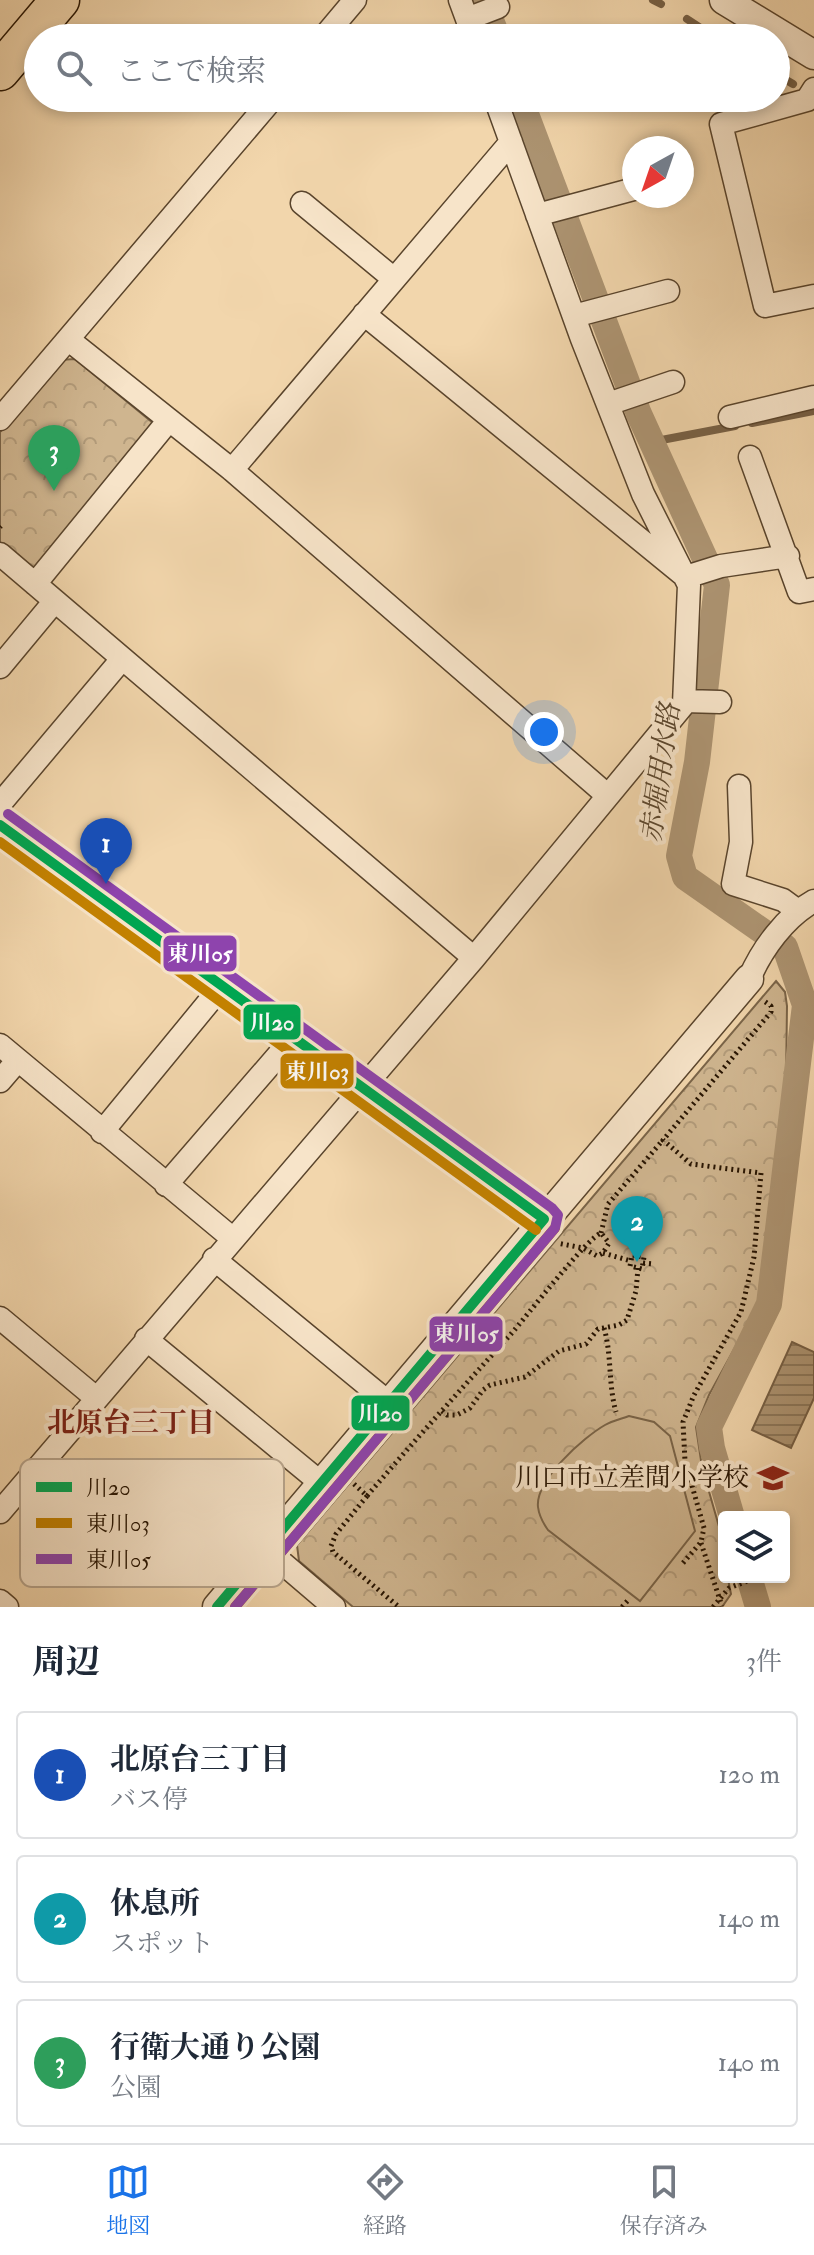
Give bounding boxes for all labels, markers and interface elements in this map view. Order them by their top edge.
search box [24,24,790,112]
icon: search [52,46,96,90]
text: ここで検索 [116,53,266,90]
north arrow [622,136,694,208]
pin: 3 [28,425,80,491]
water label: 赤堀用水路 [634,699,688,845]
your location [524,712,564,752]
pin: 1 [80,818,132,884]
line badge: 東川05 [162,934,238,973]
text: 東川05 [168,940,233,968]
line badge: 川20 [242,1003,302,1041]
text: 川20 [250,1009,294,1037]
line badge: 東川03 [279,1052,355,1090]
text: 東川03 [285,1058,349,1086]
pin: 2 [611,1196,663,1262]
line badge: 東川05 [428,1315,504,1353]
text: 東川05 [434,1320,499,1348]
line badge: 川20 [350,1394,411,1432]
text: 川20 [358,1400,402,1428]
district label: 北原台三丁目 [47,1406,215,1441]
legend [20,1459,284,1587]
school or university icon: 川口市立差間小学校 [756,1461,790,1495]
place label: 川口市立差間小学校 [515,1462,749,1494]
text: 川20 [86,1474,130,1502]
text: 東川03 [86,1510,150,1538]
map controls [718,1511,790,1583]
button: layers [718,1511,790,1583]
text: 東川05 [86,1546,151,1574]
text: 周辺 [32,1641,100,1684]
text: 3件 [746,1646,782,1678]
text: 北原台三丁目 [110,1741,290,1778]
text: 1 [55,1759,65,1791]
text: 120 m [719,1759,780,1791]
text: バス停 [110,1784,188,1816]
text: 休息所 [110,1885,200,1922]
text: 2 [53,1903,67,1935]
text: 140 m [718,1903,780,1935]
text: スポット [110,1928,214,1960]
text: 行衛大通り公園 [110,2029,320,2066]
text: 3 [55,2047,65,2079]
text: 140 m [718,2047,780,2079]
text: 公園 [110,2072,162,2104]
tab: 地図 [106,2160,150,2240]
tab: 経路 [363,2160,407,2240]
tab: 保存済み [620,2160,708,2240]

